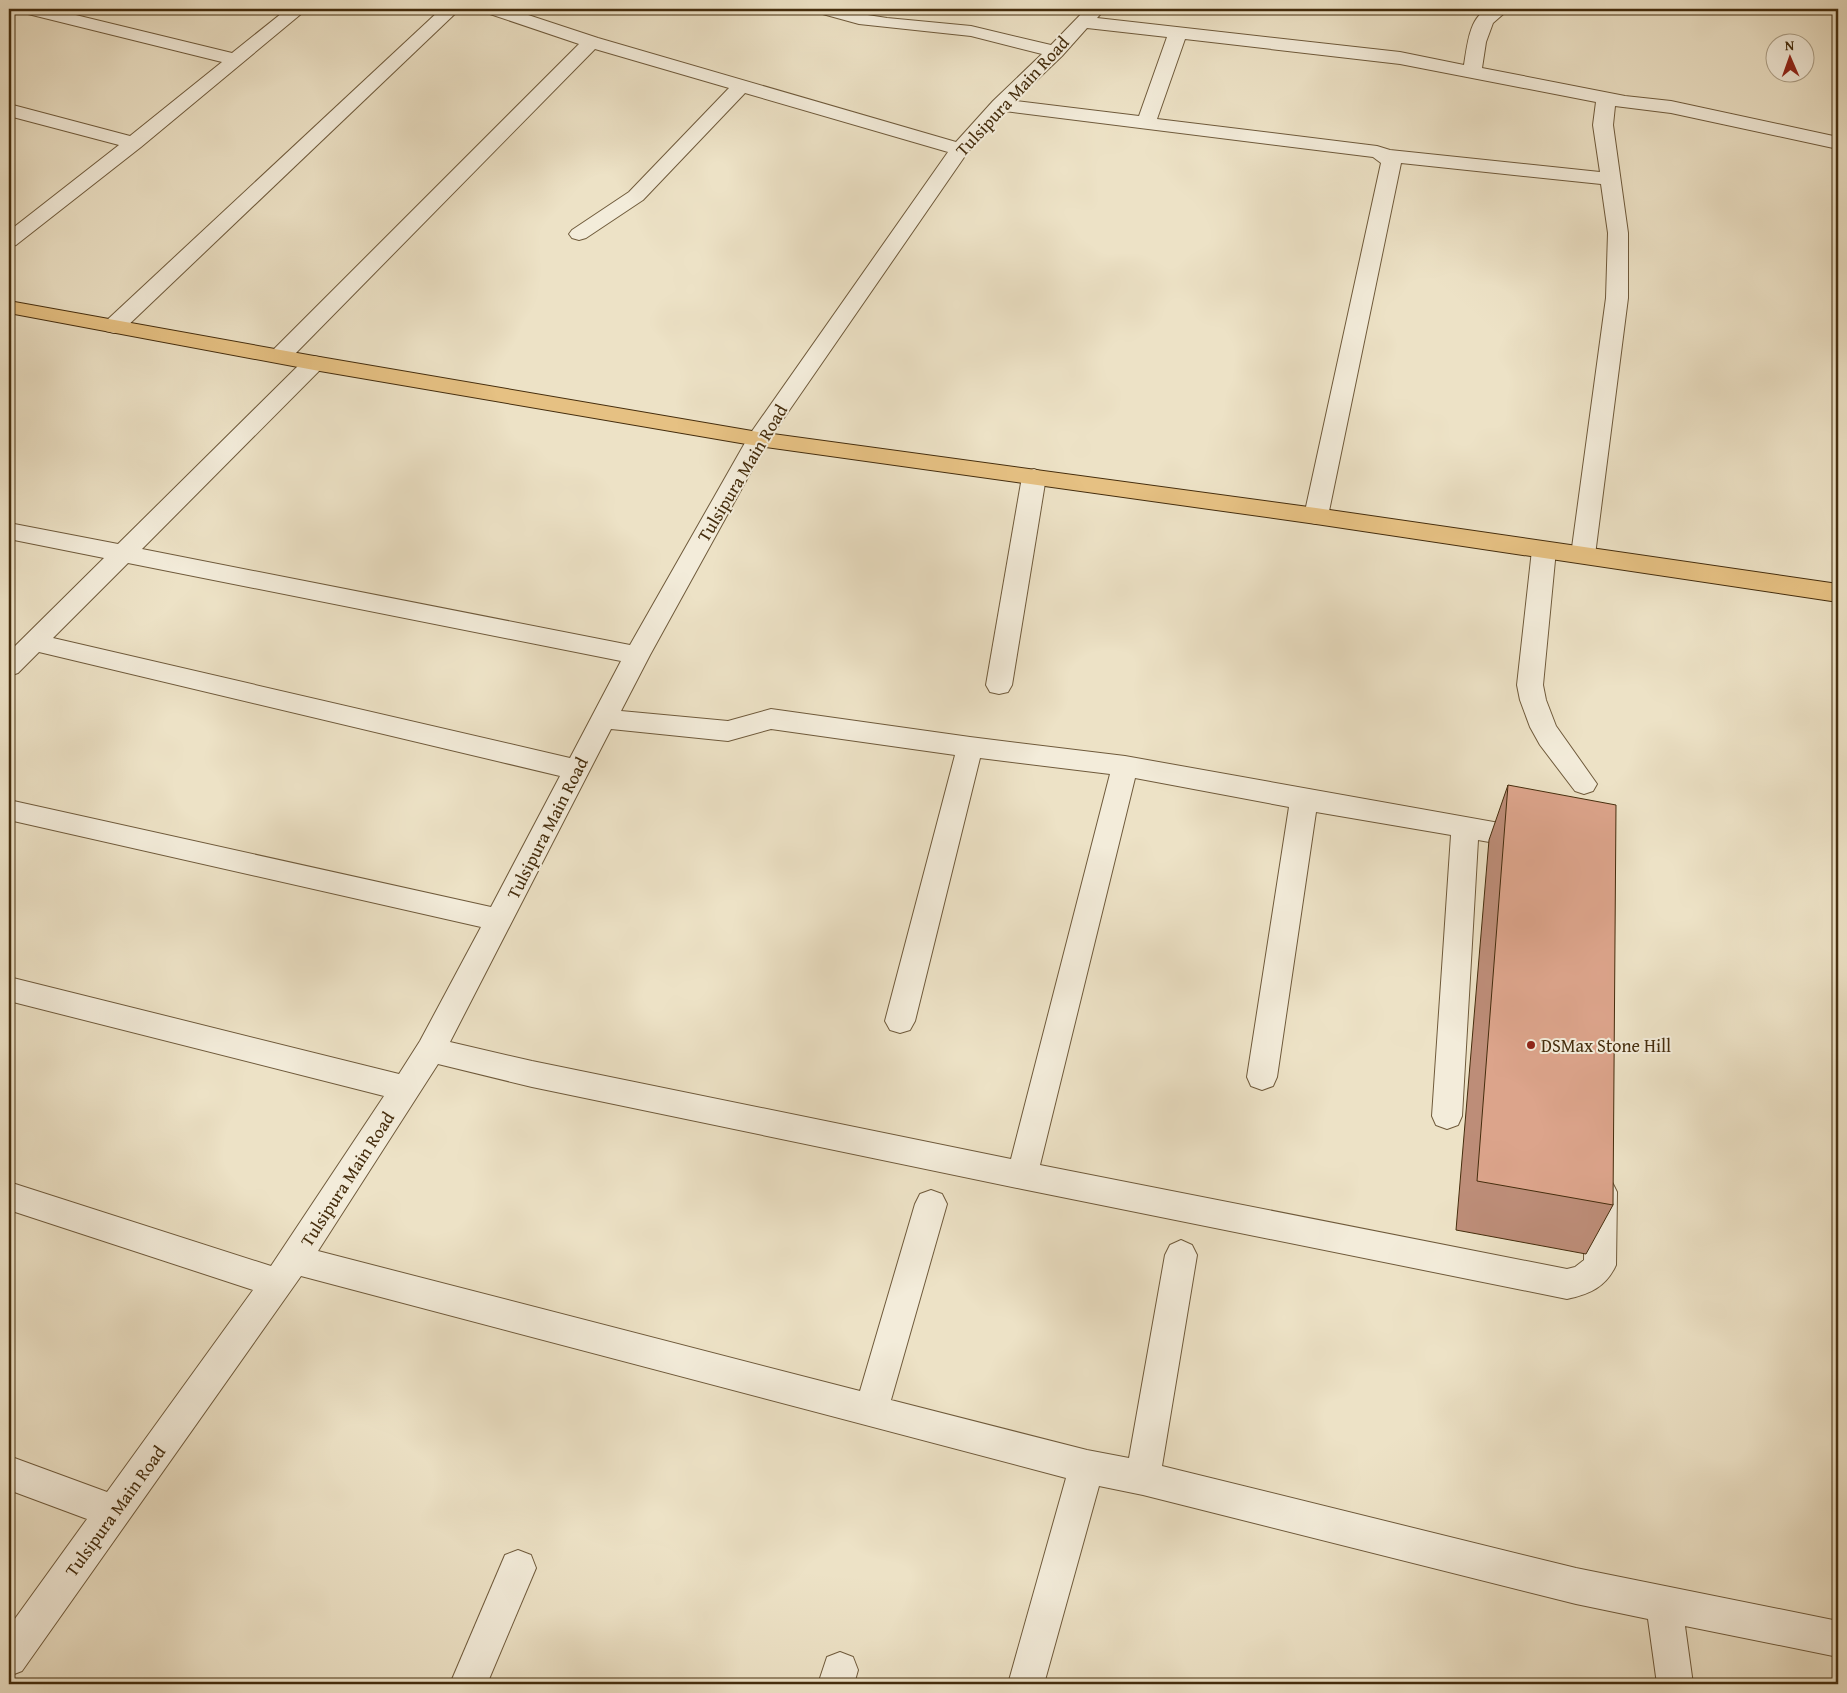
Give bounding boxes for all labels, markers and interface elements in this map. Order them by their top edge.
street label: Tulsipura Main Road [949,29,1075,162]
north arrow [1764,32,1814,82]
text: N [1785,35,1795,55]
street label: Tulsipura Main Road [690,399,794,547]
street label: Tulsipura Main Road [499,752,595,904]
place label: DSMax Stone Hill [1541,1032,1671,1059]
marker: DSMax Stone Hill [1525,1039,1537,1051]
street label: Tulsipura Main Road [293,1106,401,1252]
street label: Tulsipura Main Road [58,1440,172,1582]

